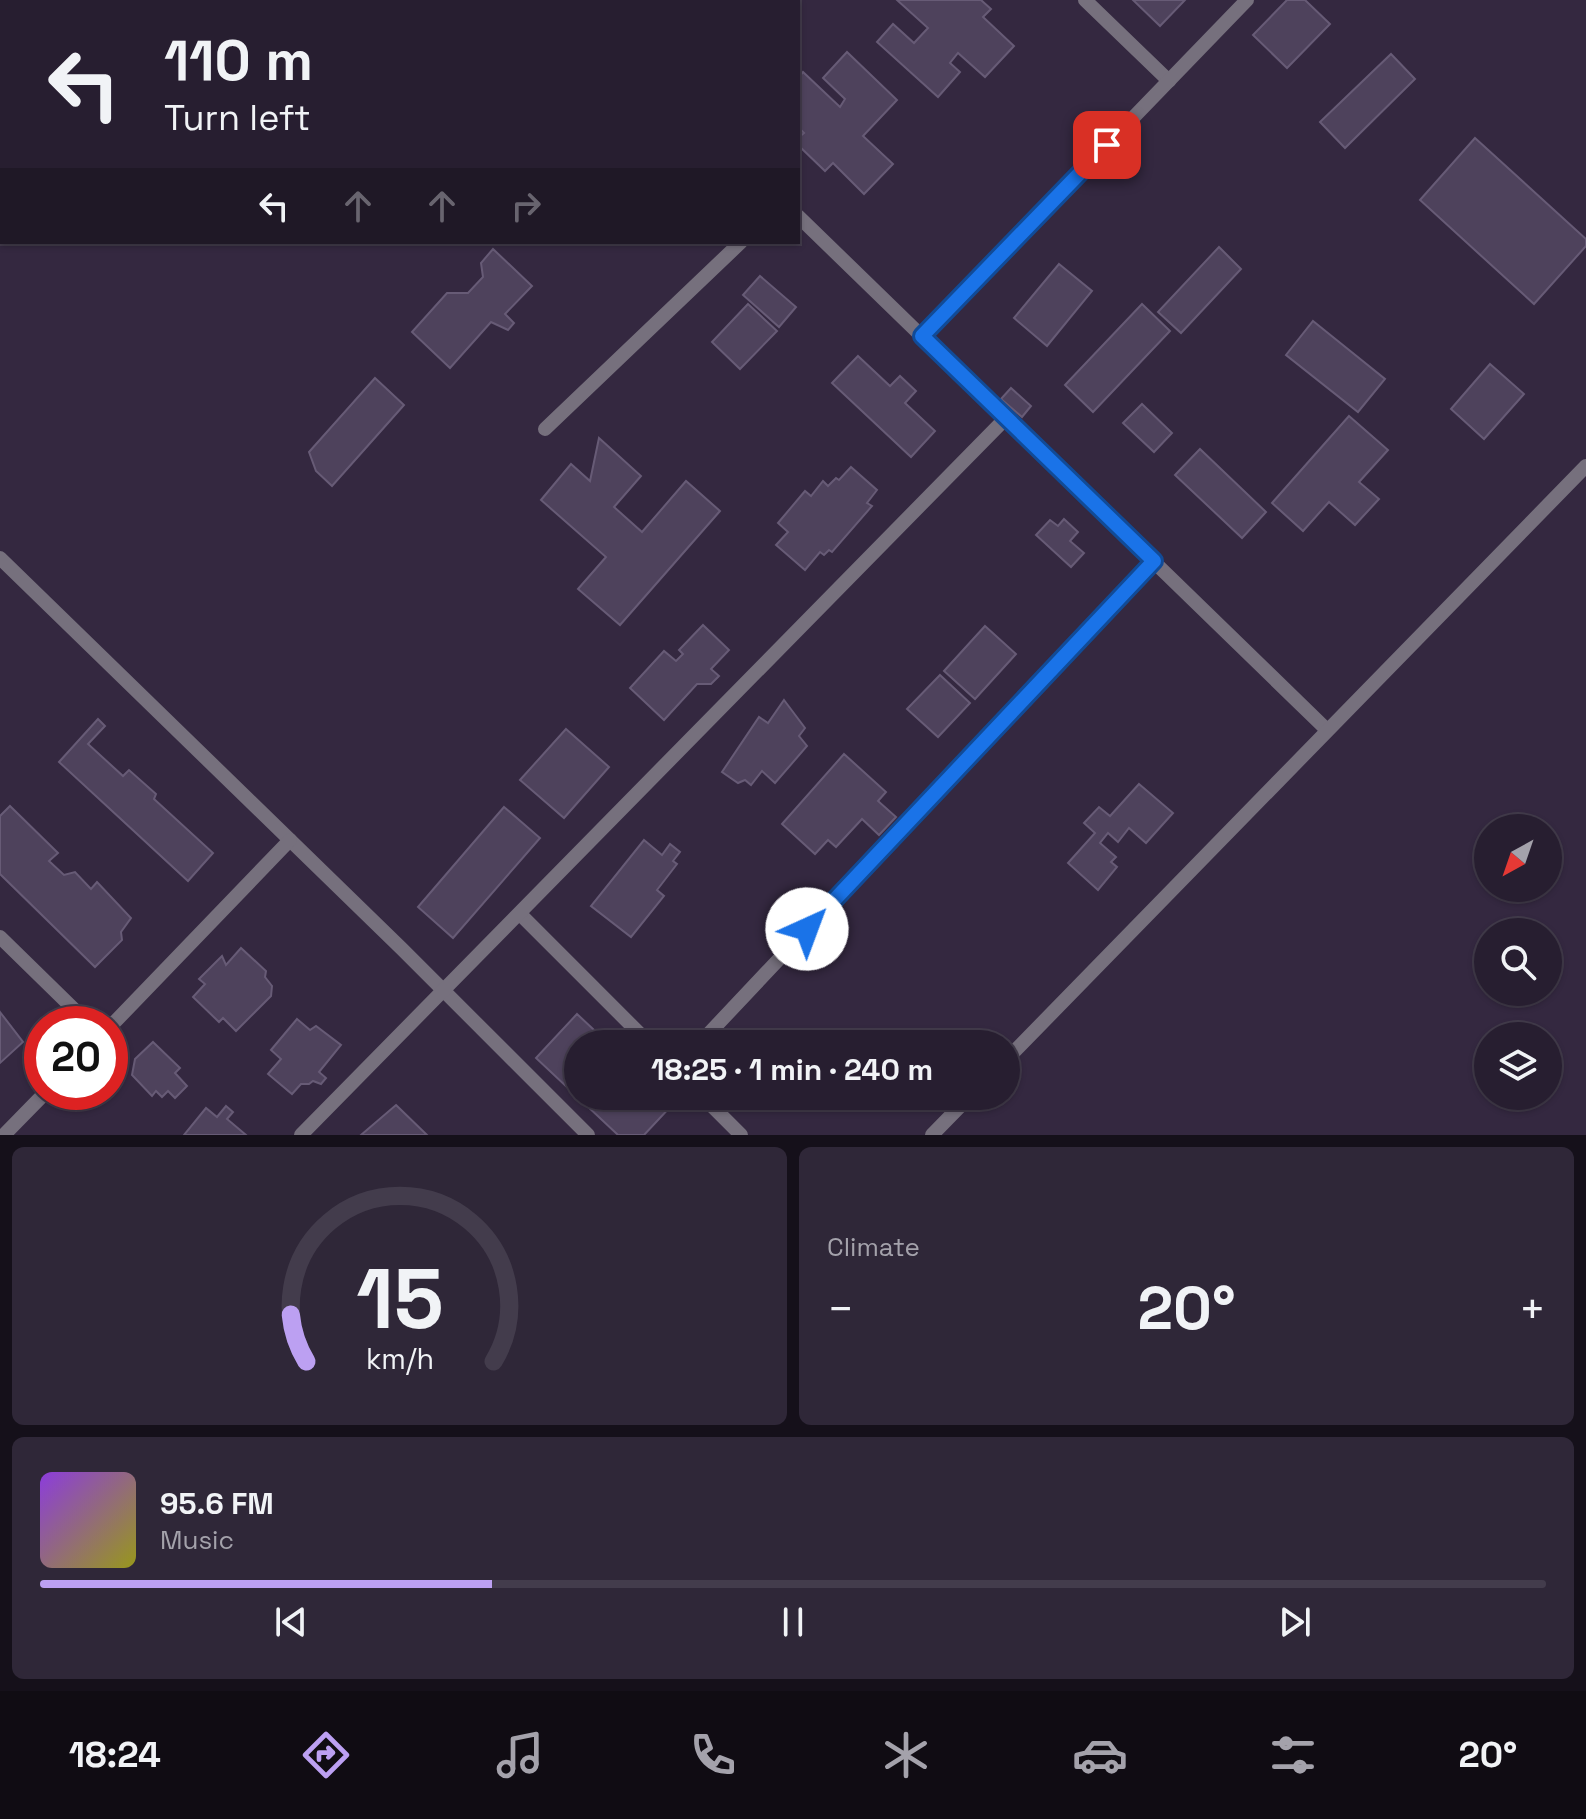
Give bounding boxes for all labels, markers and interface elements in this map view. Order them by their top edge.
text: 110 m [164,25,313,96]
icon: left [32,32,136,136]
text: Turn left [164,95,311,141]
pin [1073,111,1141,179]
icon: arrive [1085,123,1129,167]
icon: left [252,184,296,228]
icon: ahead [336,184,380,228]
icon: ahead [420,184,464,228]
icon: right [504,184,548,228]
north arrow [1474,814,1562,902]
map controls [1474,814,1562,1110]
position arrow [765,887,849,971]
button: search [1474,918,1562,1006]
speed limit sign: 20 [24,1006,128,1110]
button: layers [1474,1022,1562,1110]
text: 18:25 · 1 min · 240 m [651,1050,933,1089]
text: Climate [827,1230,920,1264]
text: 15 [356,1246,443,1352]
text: 20° [1137,1270,1236,1347]
text: − [827,1281,854,1337]
text: + [1519,1281,1546,1337]
text: km/h [365,1341,434,1377]
text: 95.6 FM [160,1484,274,1523]
text: Music [160,1523,234,1557]
icon: previous [269,1600,313,1644]
icon: pause [771,1600,815,1644]
icon: next [1273,1600,1317,1644]
icon: directions [298,1727,354,1783]
icon: music [492,1727,548,1783]
icon: phone [685,1727,741,1783]
icon: climate [878,1727,934,1783]
icon: car [1072,1727,1128,1783]
icon: filters [1265,1727,1321,1783]
text: 18:24 [69,1732,161,1778]
text: 20° [1458,1732,1517,1778]

